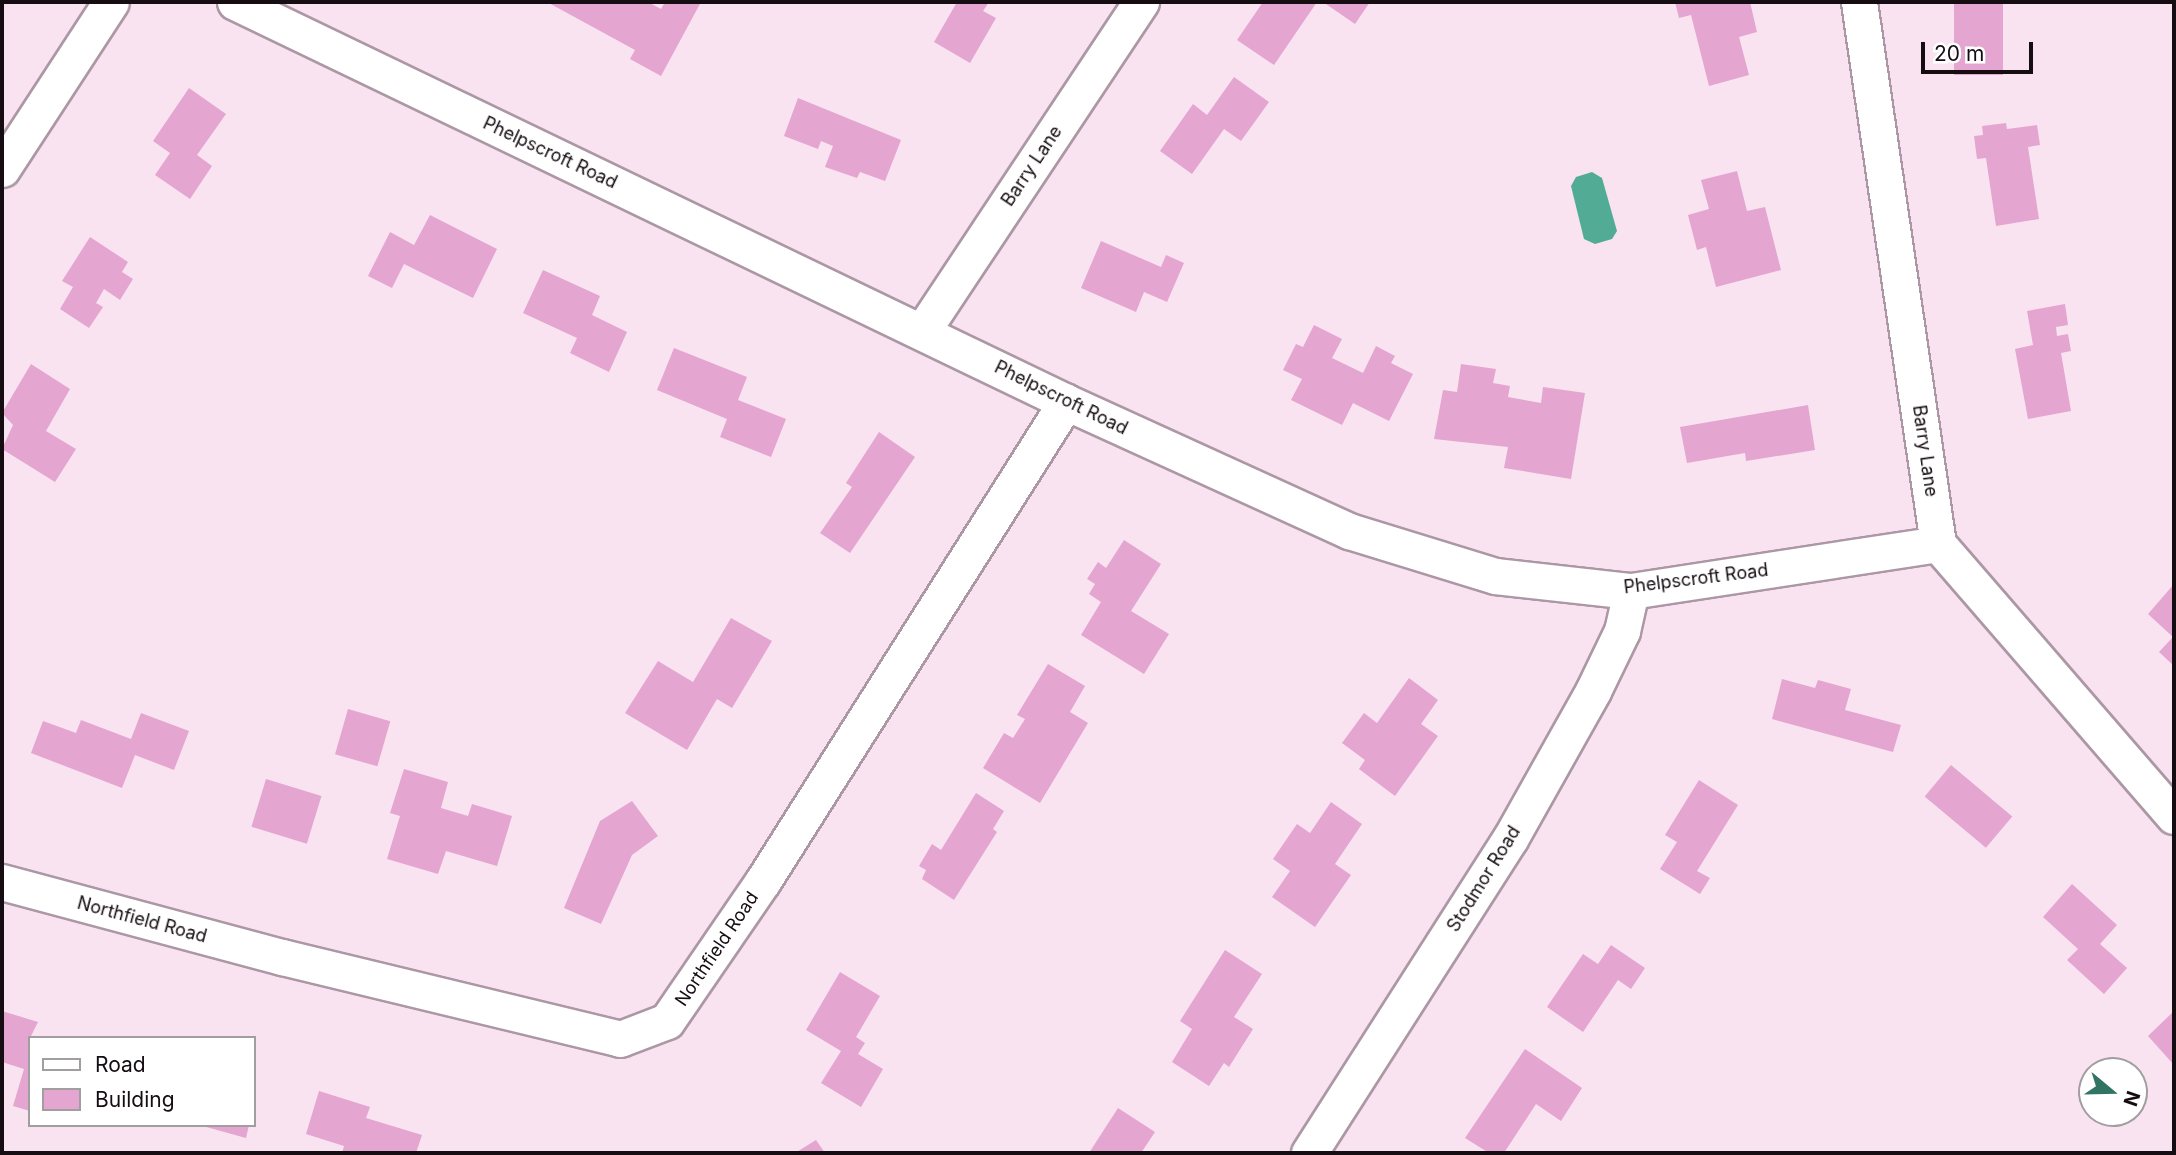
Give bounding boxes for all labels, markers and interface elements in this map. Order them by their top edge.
scale bar [1924,28,2036,72]
text: 20 m [1934,41,1984,66]
street label: Phelpscroft Road [480,112,620,194]
street label: Barry Lane [997,122,1067,210]
street label: Phelpscroft Road [991,356,1131,440]
street label: Barry Lane [1908,404,1942,498]
street label: Phelpscroft Road [1622,559,1770,599]
street label: Stodmor Road [1443,822,1525,936]
street label: Northfield Road [671,888,763,1010]
street label: Northfield Road [75,892,209,948]
legend [28,1036,256,1127]
text: Road [95,1052,146,1077]
north arrow [2078,1057,2148,1127]
text: Building [95,1087,175,1112]
text: N [2118,1088,2145,1109]

